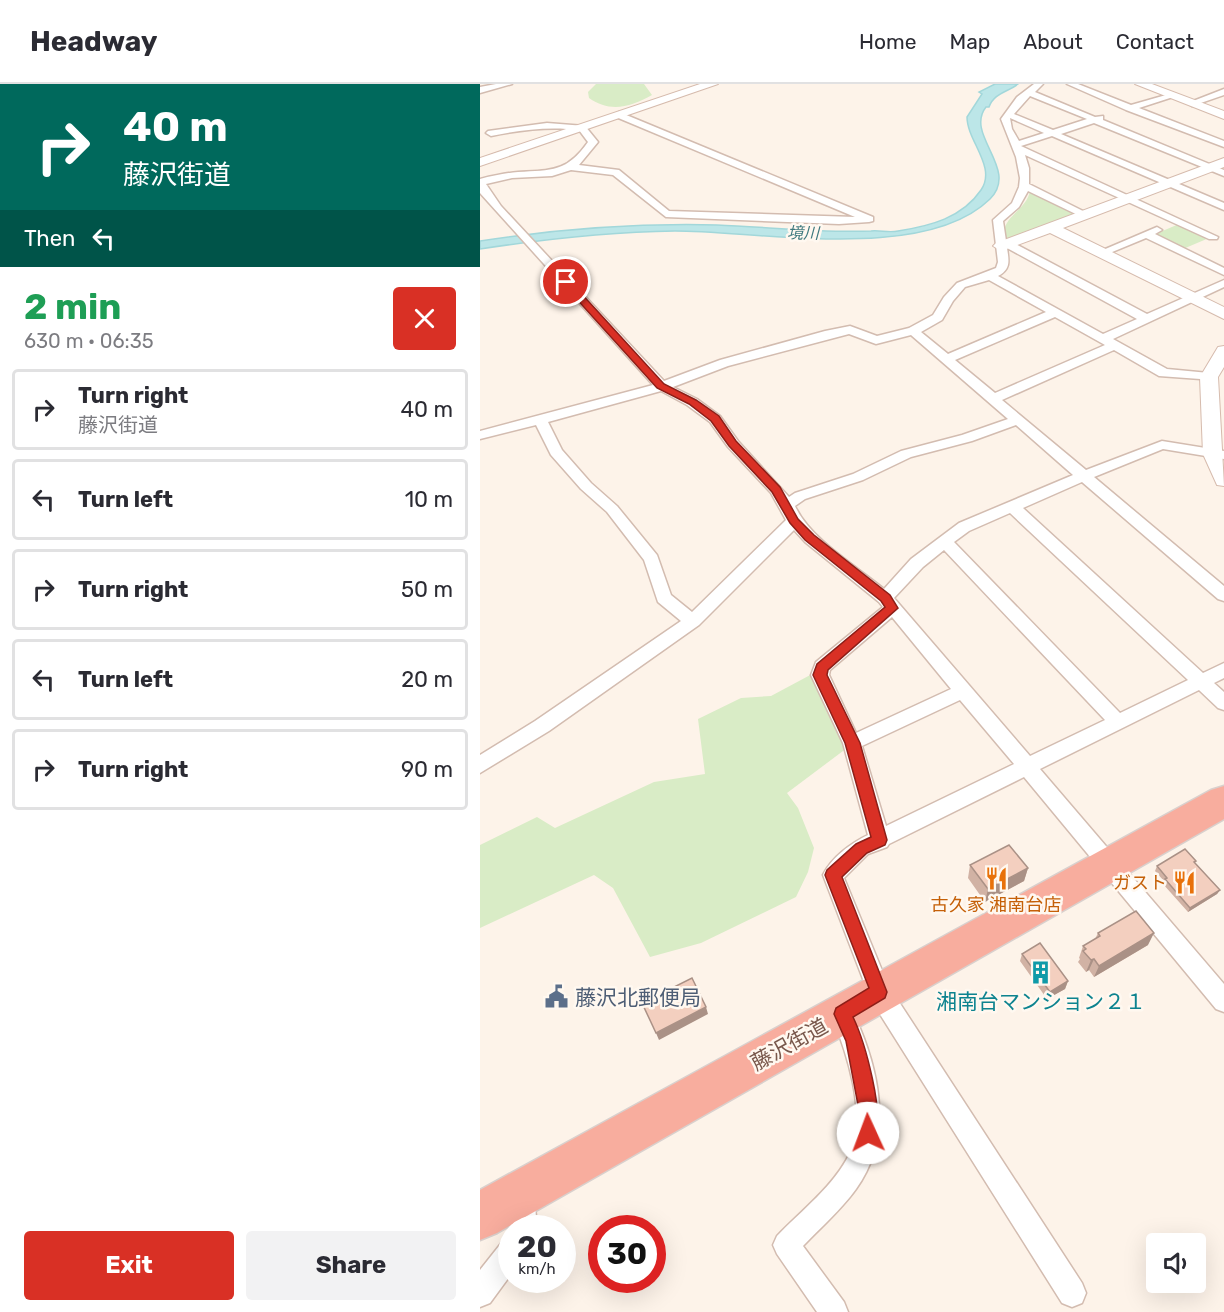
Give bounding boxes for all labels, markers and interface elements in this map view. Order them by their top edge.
text: Headway [30,25,157,58]
text: Home [859,29,916,54]
text: Map [949,29,990,54]
text: About [1023,29,1083,54]
text: Contact [1116,29,1194,54]
text: 40 m [123,102,228,152]
icon: right [24,108,102,186]
text: 藤沢街道 [123,159,231,191]
icon: left [87,222,120,255]
water label: 境川 [787,223,821,243]
text: Then [24,225,75,252]
pin [540,256,591,307]
icon: arrive [549,265,582,298]
text: 2 min [24,285,122,328]
button: close [393,287,456,350]
text: 630 m · 06:35 [24,329,154,353]
text: Turn right [78,382,188,409]
icon: right [27,393,60,426]
text: 40 m [400,396,453,423]
text: 藤沢街道 [78,413,158,437]
icon: left [27,483,60,516]
text: Turn left [78,486,173,513]
text: 10 m [405,486,453,513]
icon: right [27,573,60,606]
text: Turn right [78,576,188,603]
text: 50 m [401,576,453,603]
icon: left [27,663,60,696]
text: Turn left [78,666,173,693]
text: 20 m [401,666,453,693]
icon: right [27,753,60,786]
text: Turn right [78,756,188,783]
text: 90 m [401,756,453,783]
restaurant icon: 古久家 湘南台店 [983,866,1009,892]
restaurant icon: ガスト [1172,870,1198,896]
place label: ガスト [1113,872,1167,894]
place label: 古久家 湘南台店 [931,894,1061,916]
building icon: 湘南台マンション２１ [1028,960,1054,986]
public building icon: 藤沢北郵便局 [544,984,570,1010]
place label: 藤沢北郵便局 [575,985,701,1010]
place label: 湘南台マンション２１ [936,989,1146,1014]
street label: 藤沢街道 [746,1013,832,1075]
position arrow [836,1101,900,1165]
speed limit sign: 30 [588,1215,666,1293]
text: 20 [517,1229,557,1265]
button: Exit [24,1231,234,1300]
button: Share [246,1231,456,1300]
map controls [1146,1233,1206,1293]
button: sound [1146,1233,1206,1293]
text: km/h [518,1260,556,1278]

